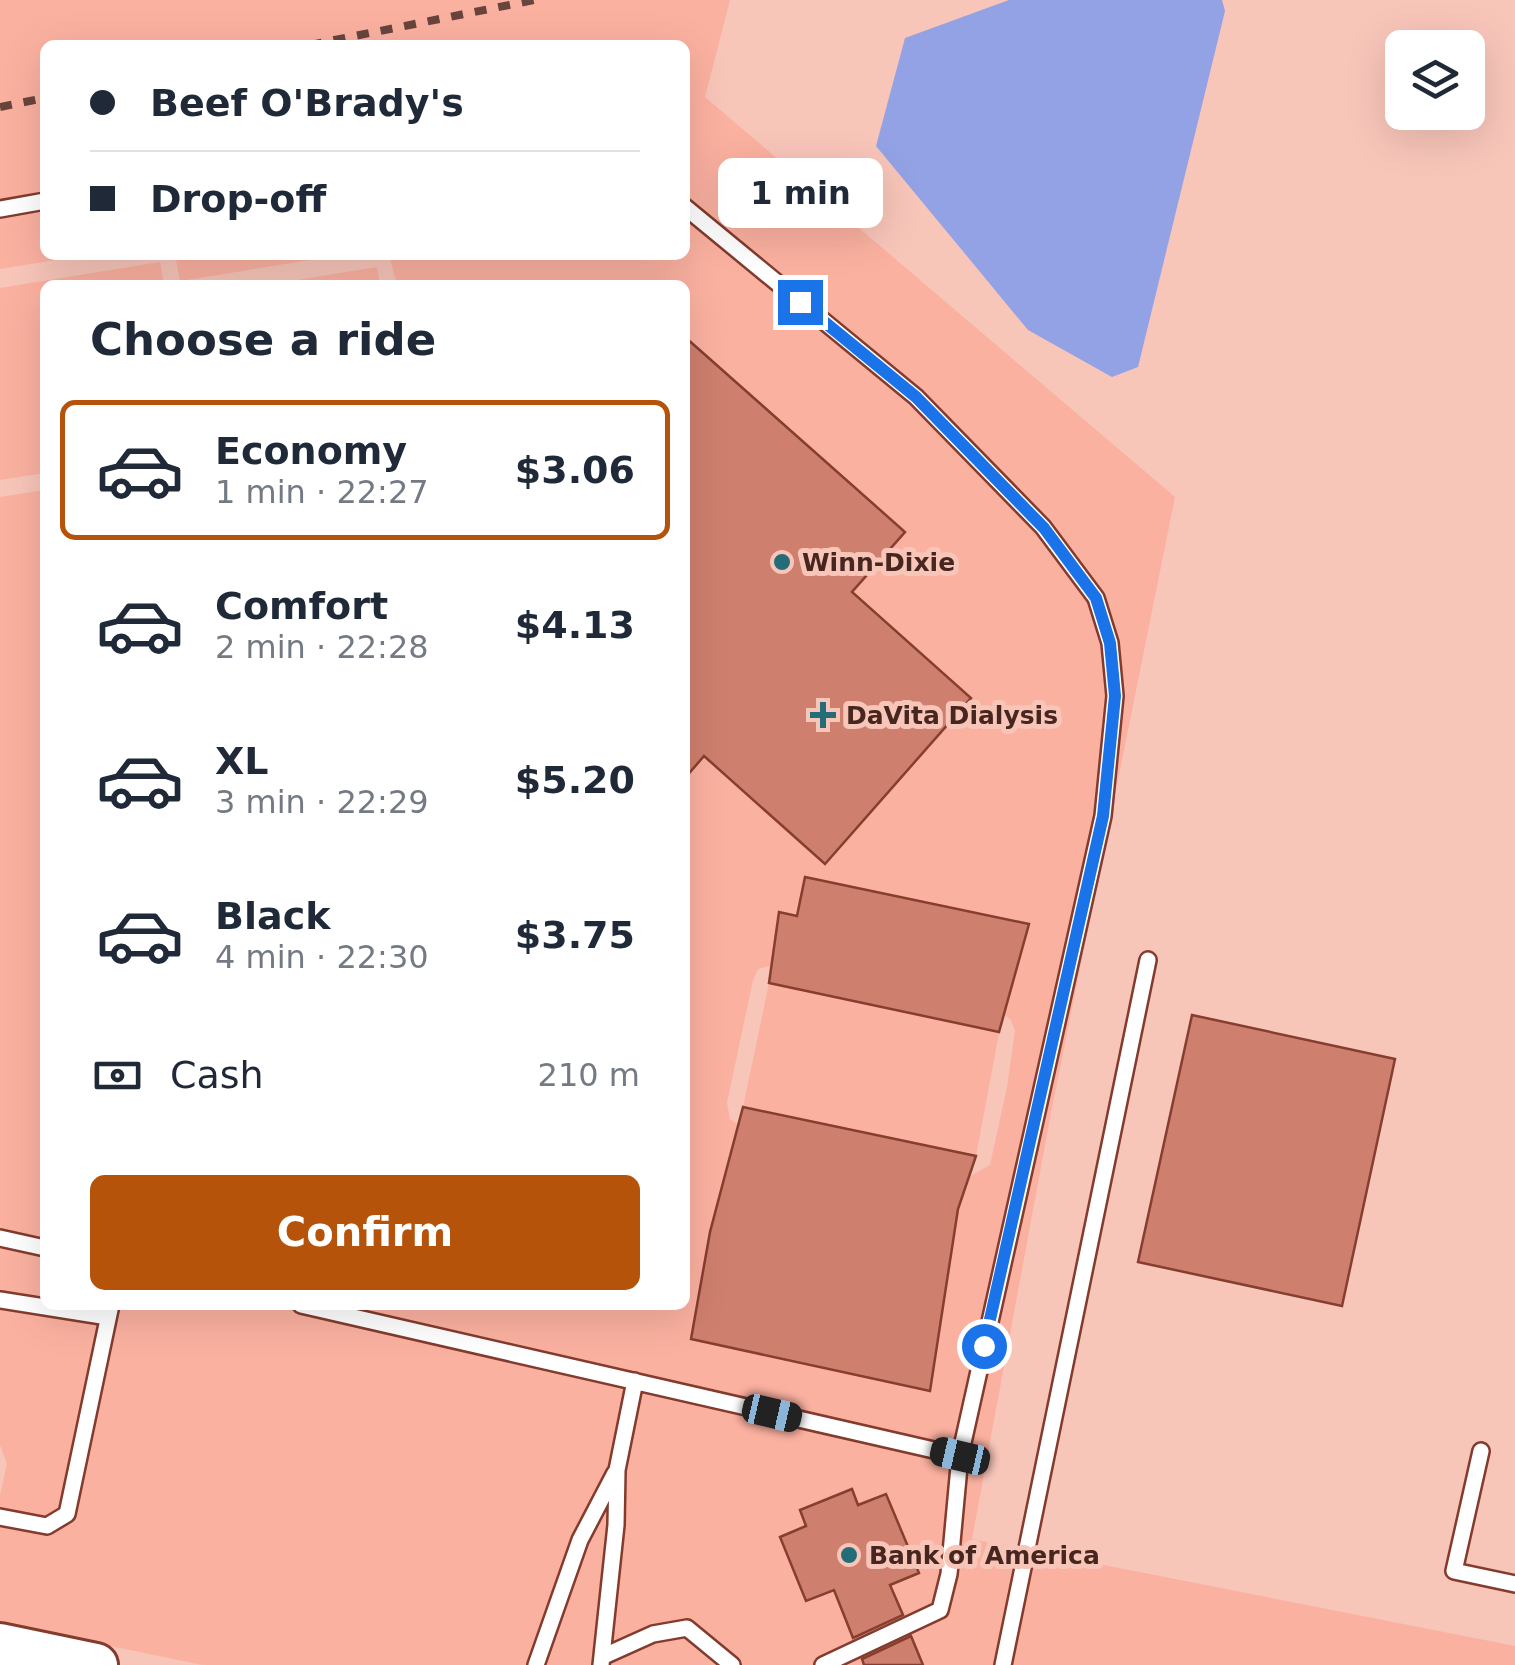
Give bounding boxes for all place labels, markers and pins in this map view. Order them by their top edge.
place label: Winn-Dixie [802,548,955,577]
marker: Winn-Dixie [771,551,793,573]
place label: DaVita Dialysis [846,701,1058,730]
marker: DaVita Dialysis [810,702,836,728]
place label: Bank of America [869,1541,1100,1570]
marker: Bank of America [838,1544,860,1566]

